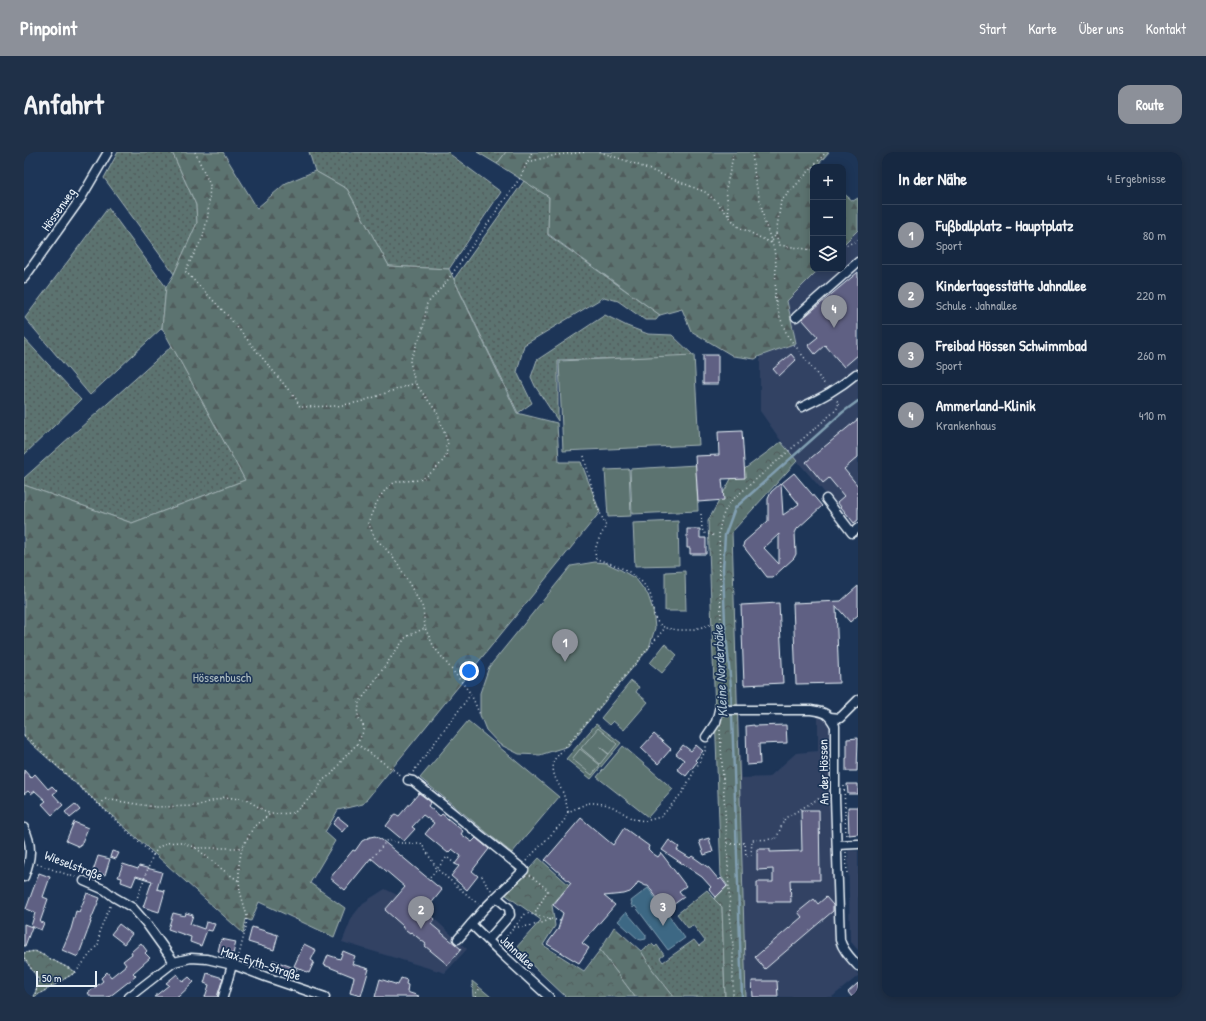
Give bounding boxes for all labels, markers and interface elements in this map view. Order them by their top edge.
text: Pinpoint [20,15,77,41]
text: Start [979,19,1006,38]
text: Karte [1028,19,1057,38]
text: Über uns [1079,19,1124,38]
text: Kontakt [1146,19,1186,38]
text: Anfahrt [24,85,104,123]
button: Route [1118,85,1182,124]
map controls [810,164,846,272]
button: + [810,164,846,200]
text: In der Nähe [898,167,967,190]
text: 4 Ergebnisse [1107,169,1166,187]
street label: Hössenweg [36,183,80,234]
button: − [810,200,846,236]
text: Fußballplatz – Hauptplatz [936,215,1074,236]
text: 1 [909,226,913,244]
text: 80 m [1143,226,1166,244]
button: layers [810,236,846,272]
text: Sport [936,236,962,254]
text: Kindertagesstätte Jahnallee [936,275,1086,296]
text: 2 [908,286,914,304]
text: 220 m [1136,286,1166,304]
pin: 4 [821,295,847,328]
text: Schule · Jahnallee [936,296,1017,314]
text: Freibad Hössen Schwimmbad [936,335,1087,356]
text: 3 [908,346,914,364]
text: 260 m [1137,346,1166,364]
text: Sport [936,356,962,374]
text: Ammerland-Klinik [936,395,1036,416]
text: 4 [909,406,913,424]
text: 410 m [1139,406,1166,424]
text: Krankenhaus [936,416,996,434]
water label: Kleine Norderbäke [708,623,731,718]
pin: 1 [552,629,578,662]
your location [459,661,479,681]
park label: Hössenbusch [193,668,252,686]
street label: An der Hössen [813,739,833,805]
street label: Wieselstraße [42,846,106,884]
pin: 3 [650,893,676,926]
pin: 2 [408,896,434,929]
street label: Jahnallee [496,931,540,973]
street label: Max-Eyth-Straße [219,942,303,984]
scale bar [36,969,97,988]
text: 50 m [42,971,62,985]

